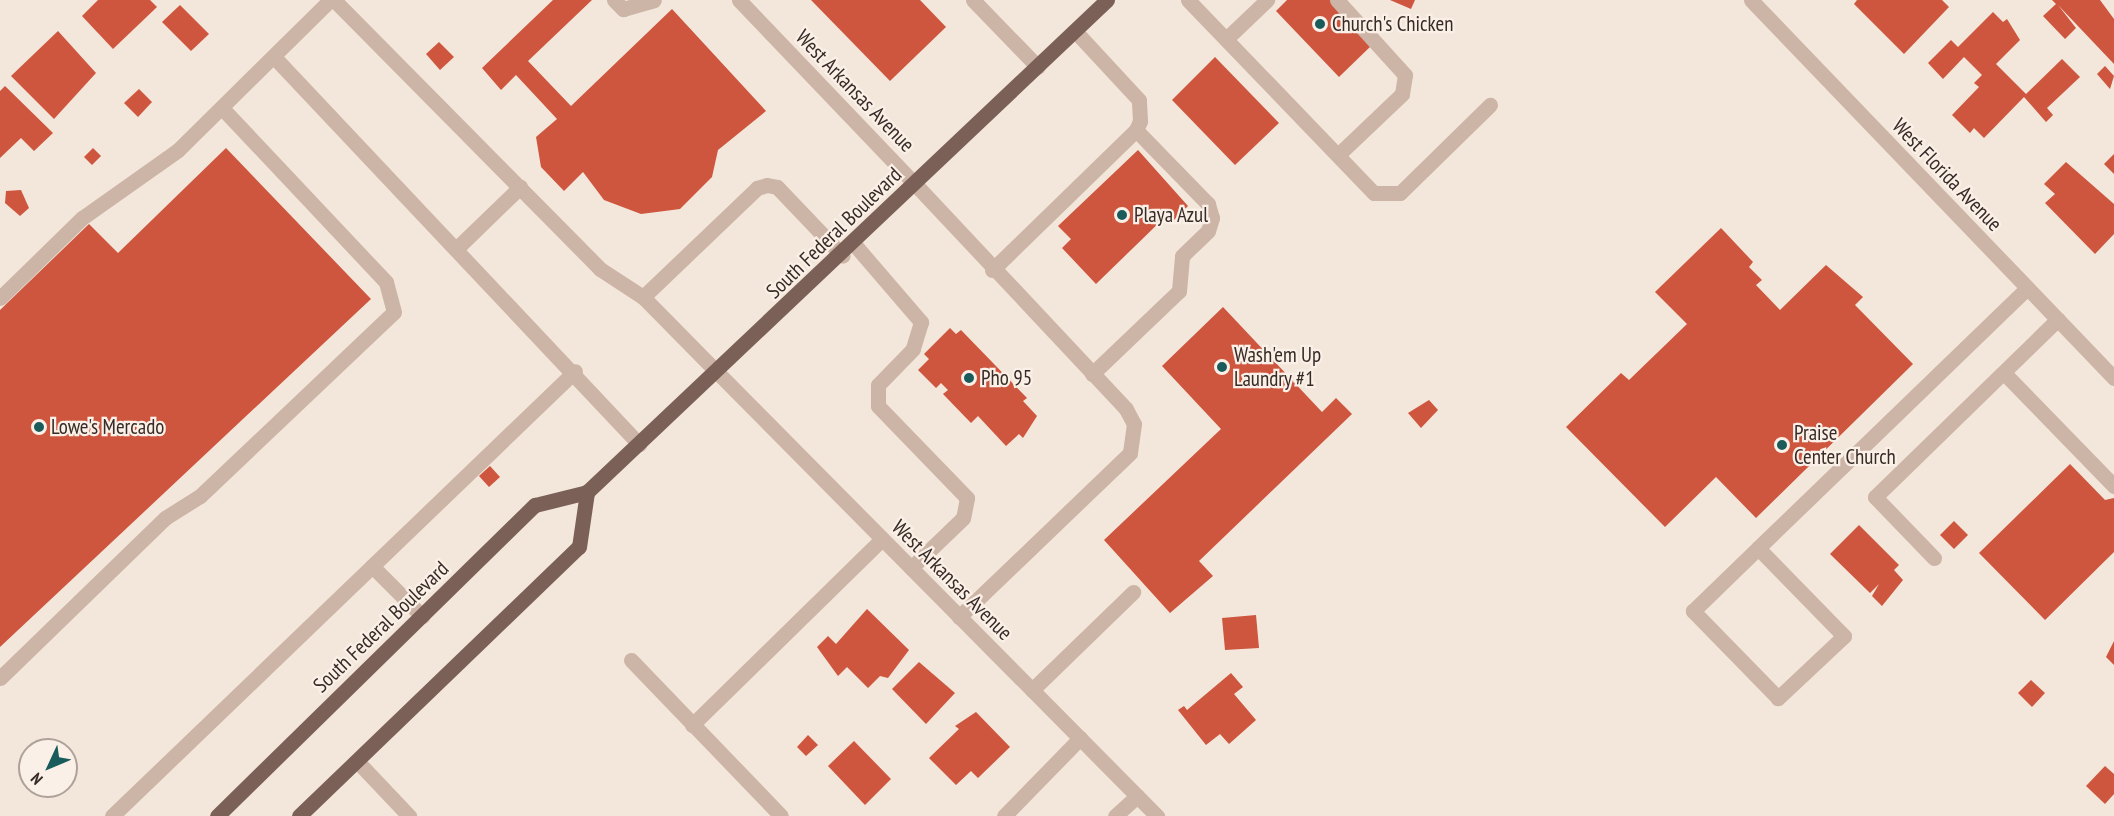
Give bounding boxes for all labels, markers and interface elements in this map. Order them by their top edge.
place label: Church's Chicken [1332,11,1453,37]
marker: Church's Chicken [1313,17,1327,31]
street label: West Arkansas Avenue [790,24,920,158]
street label: West Florida Avenue [1887,113,2007,237]
street label: South Federal Boulevard [761,162,907,304]
place label: Playa Azul [1134,202,1209,228]
marker: Playa Azul [1115,208,1129,222]
place label: Wash'em Up Laundry #1 [1234,342,1321,392]
marker: Wash'em Up Laundry #1 [1215,360,1229,374]
place label: Pho 95 [981,365,1032,391]
marker: Pho 95 [962,371,976,385]
place label: Lowe's Mercado [51,414,164,440]
marker: Lowe's Mercado [32,420,46,434]
place label: Praise Center Church [1794,420,1896,470]
marker: Praise Center Church [1775,438,1789,452]
street label: West Arkansas Avenue [886,514,1018,646]
street label: South Federal Boulevard [308,556,454,698]
north arrow [18,738,78,798]
text: N [26,769,47,789]

